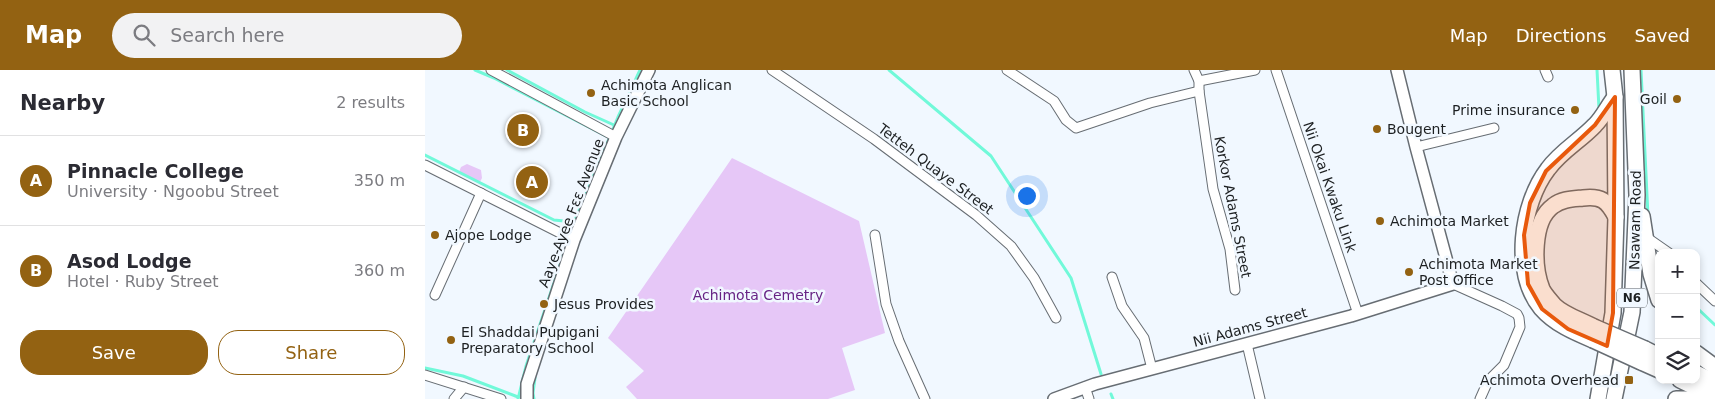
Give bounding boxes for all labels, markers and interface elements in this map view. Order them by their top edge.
search box [112,13,462,58]
text: Map [25,21,82,49]
icon: search [130,21,158,49]
text: Search here [170,24,284,46]
text: Map [1450,25,1488,46]
text: Directions [1516,25,1606,46]
text: Saved [1634,25,1690,46]
place label: Achimota Anglican Basic School [601,77,732,109]
marker: Achimota Anglican Basic School [585,87,597,99]
text: Nearby [20,91,105,115]
place label: Goil [1640,91,1667,107]
text: 2 results [336,93,405,112]
marker: Goil [1671,93,1683,105]
place label: Prime insurance [1452,102,1565,118]
marker: Prime insurance [1569,104,1581,116]
pin: B [507,111,539,149]
street label: Nii Okai Kwaku Link [1300,119,1360,255]
street label: Tetteh Quaye Street [874,120,997,218]
place label: Bougent [1387,121,1446,137]
marker: Bougent [1371,123,1383,135]
street label: Korkor Adams Street [1211,135,1255,280]
street label: Aaye-Ayee Fɛɛ Avenue [535,136,607,290]
text: Pinnacle College [67,160,244,182]
pin: A [516,163,548,201]
street label: Nsawam Road [1626,170,1644,270]
text: A [30,171,42,190]
text: 350 m [354,171,405,190]
text: University · Ngoobu Street [67,182,279,201]
your location [1014,183,1040,209]
place label: Achimota Market [1390,213,1509,229]
marker: Achimota Market [1374,215,1386,227]
place label: Ajope Lodge [445,227,532,243]
marker: Ajope Lodge [429,229,441,241]
map controls [1655,249,1700,384]
button: + [1655,249,1700,294]
text: Asod Lodge [67,250,192,272]
place label: Achimota Market Post Office [1419,256,1538,288]
text: B [30,261,42,280]
text: 360 m [354,261,405,280]
marker: Achimota Market Post Office [1403,266,1415,278]
text: Hotel · Ruby Street [67,272,219,291]
park label: Achimota Cemetry [693,287,823,303]
road number: N6 [1617,288,1647,308]
button: − [1655,294,1700,339]
place label: Jesus Provides [553,296,654,312]
marker: Jesus Provides [538,298,550,310]
street label: Nii Adams Street [1191,304,1309,350]
place label: El Shaddai Pupigani Preparatory School [461,324,599,356]
button: Save [20,330,208,375]
button: Share [218,330,405,375]
marker: El Shaddai Pupigani Preparatory School [445,334,457,346]
button: layers [1655,339,1700,384]
place label: Achimota Overhead [1480,372,1619,388]
marker: Achimota Overhead [1623,374,1635,386]

